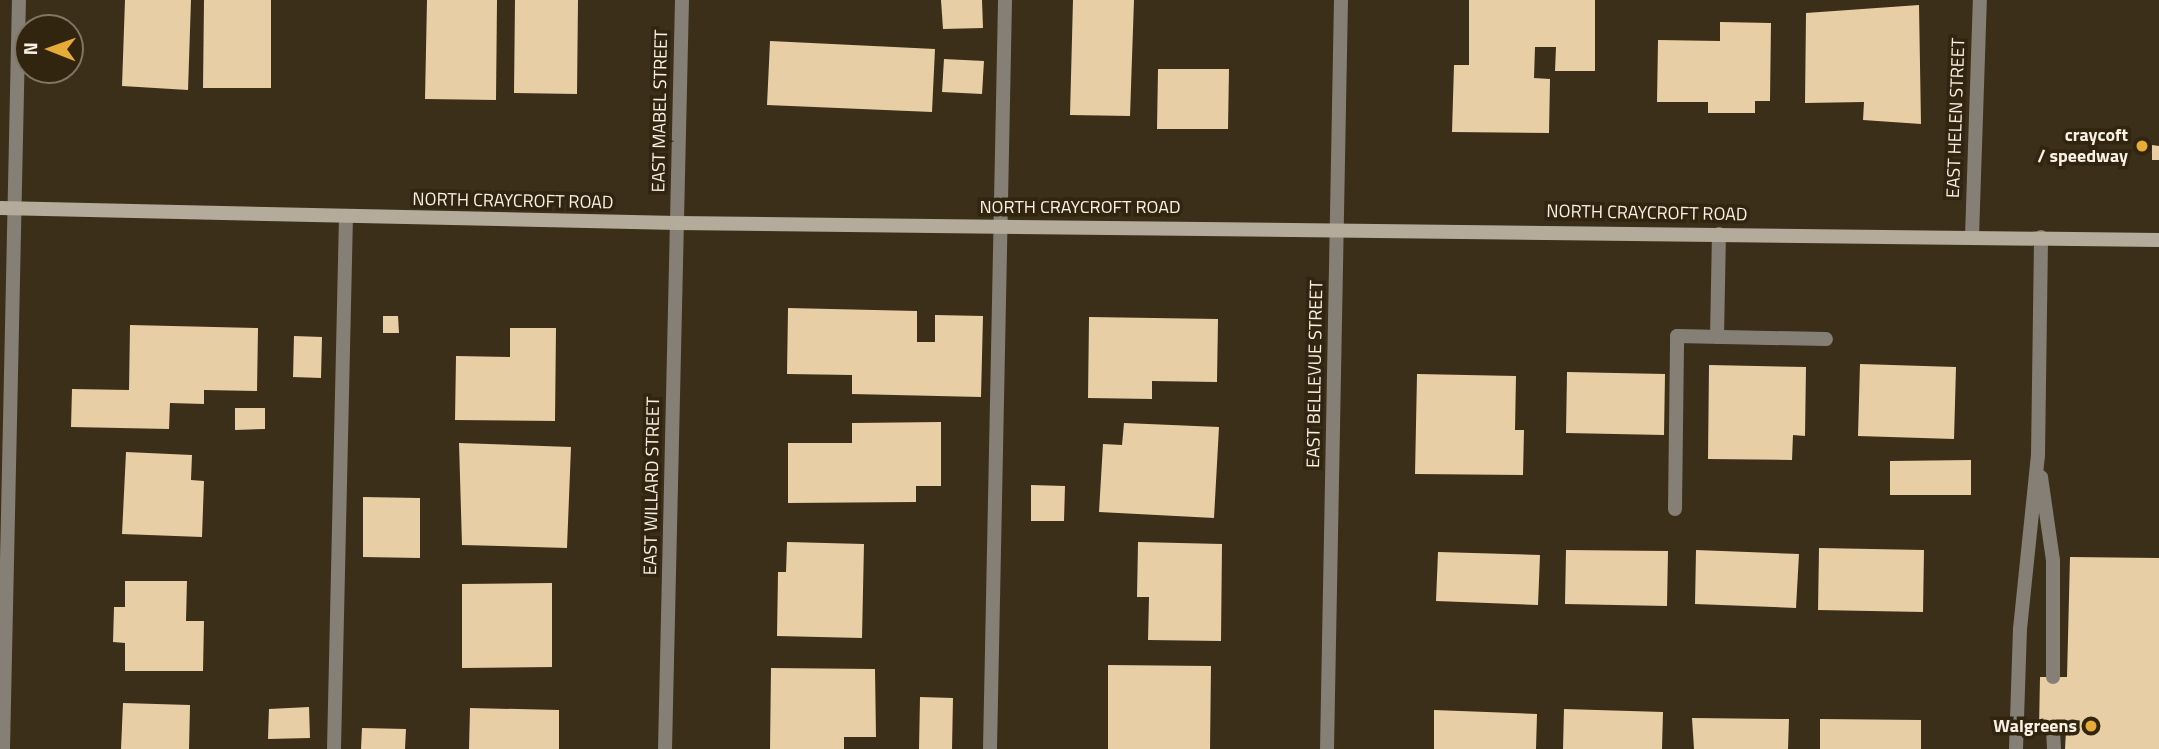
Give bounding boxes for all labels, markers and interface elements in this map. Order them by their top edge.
north arrow [14,14,84,84]
street label: EAST MABEL STREET [648,29,672,193]
street label: EAST HELEN STREET [1942,38,1970,198]
text: N [15,42,44,56]
place label: craycoft / speedway [2037,125,2128,168]
marker: craycoft / speedway [2134,138,2150,154]
street label: NORTH CRAYCROFT ROAD [412,188,614,214]
street label: NORTH CRAYCROFT ROAD [979,196,1181,218]
street label: NORTH CRAYCROFT ROAD [1546,200,1748,226]
street label: EAST BELLEVUE STREET [1303,280,1327,468]
street label: EAST WILLARD STREET [640,397,664,575]
place label: Walgreens [1993,715,2077,737]
marker: Walgreens [2083,718,2099,734]

